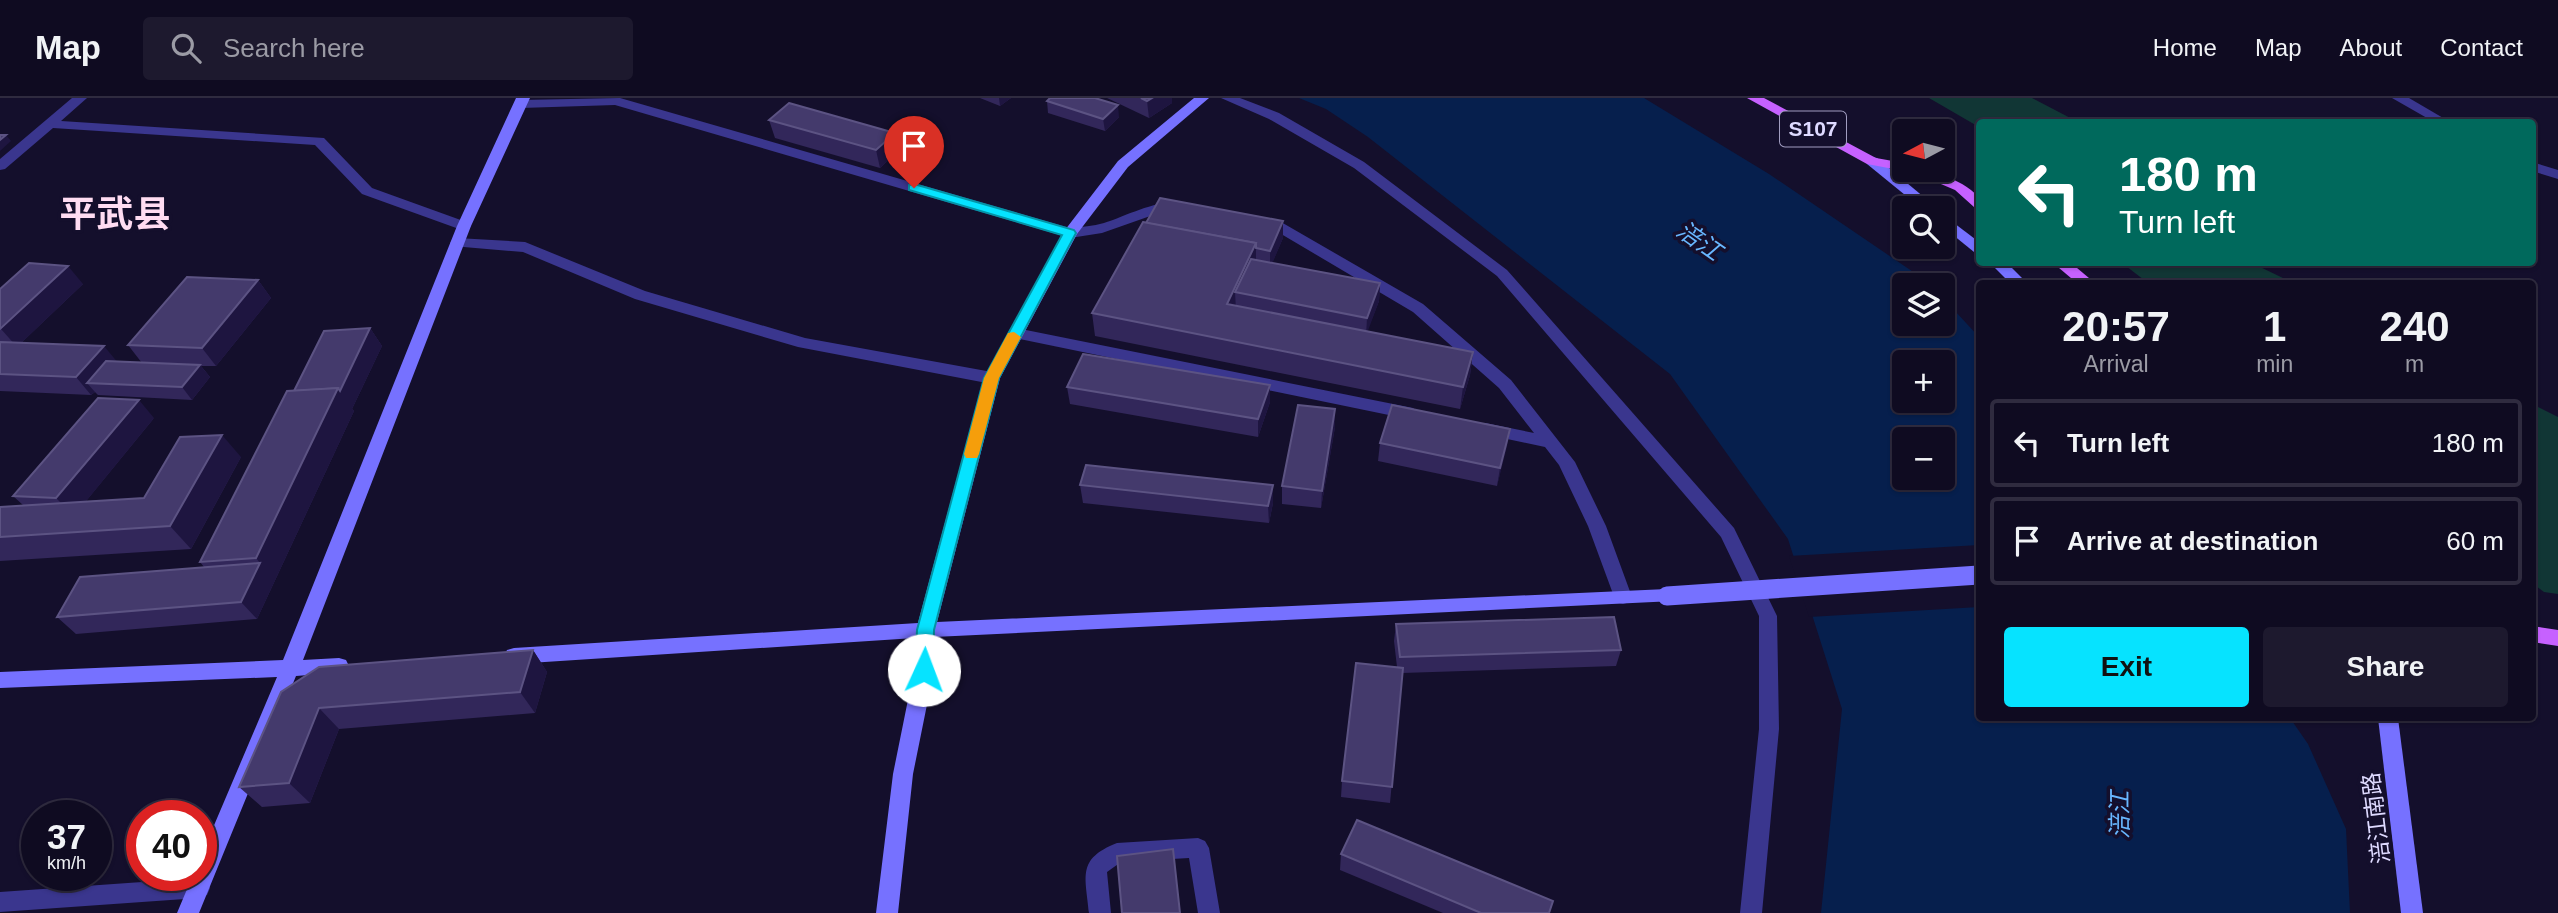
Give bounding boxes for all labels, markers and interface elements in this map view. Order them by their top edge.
search box [143,17,633,80]
text: Map [35,29,101,66]
icon: search [167,29,205,67]
text: Search here [223,33,365,63]
text: Home [2153,34,2217,61]
text: Map [2255,34,2302,61]
text: About [2340,34,2402,61]
text: Contact [2440,34,2523,61]
road number: S107 [1780,112,1846,146]
pin [884,116,944,188]
north arrow [1892,119,1955,182]
map controls [1892,119,1955,490]
icon: arrive [895,127,933,165]
icon: left [2004,147,2095,238]
text: 180 m [2119,147,2258,201]
district label: 平武县 [60,194,171,235]
button: search [1892,196,1955,259]
text: Turn left [2119,204,2235,240]
water label: 涪江 [1672,216,1729,267]
button: layers [1892,273,1955,336]
text: 20:57 [2062,303,2170,350]
text: 1 [2263,303,2286,350]
text: 240 [2380,303,2450,350]
button: + [1892,350,1955,413]
text: Arrival [2083,351,2149,377]
text: min [2256,351,2293,377]
text: m [2405,351,2424,377]
icon: left [2008,424,2046,462]
button: − [1892,427,1955,490]
text: Turn left [2067,428,2169,458]
text: 180 m [2432,428,2504,458]
icon: arrive [2008,522,2046,560]
text: Arrive at destination [2067,526,2318,556]
text: 60 m [2446,526,2504,556]
button: Exit [2004,627,2249,707]
button: Share [2263,627,2508,707]
position arrow [887,633,961,707]
street label: 涪江南路 [2357,771,2395,865]
water label: 涪江 [2106,788,2133,839]
speed limit sign: 40 [126,800,217,891]
text: 37 [47,817,86,856]
text: km/h [47,853,86,873]

